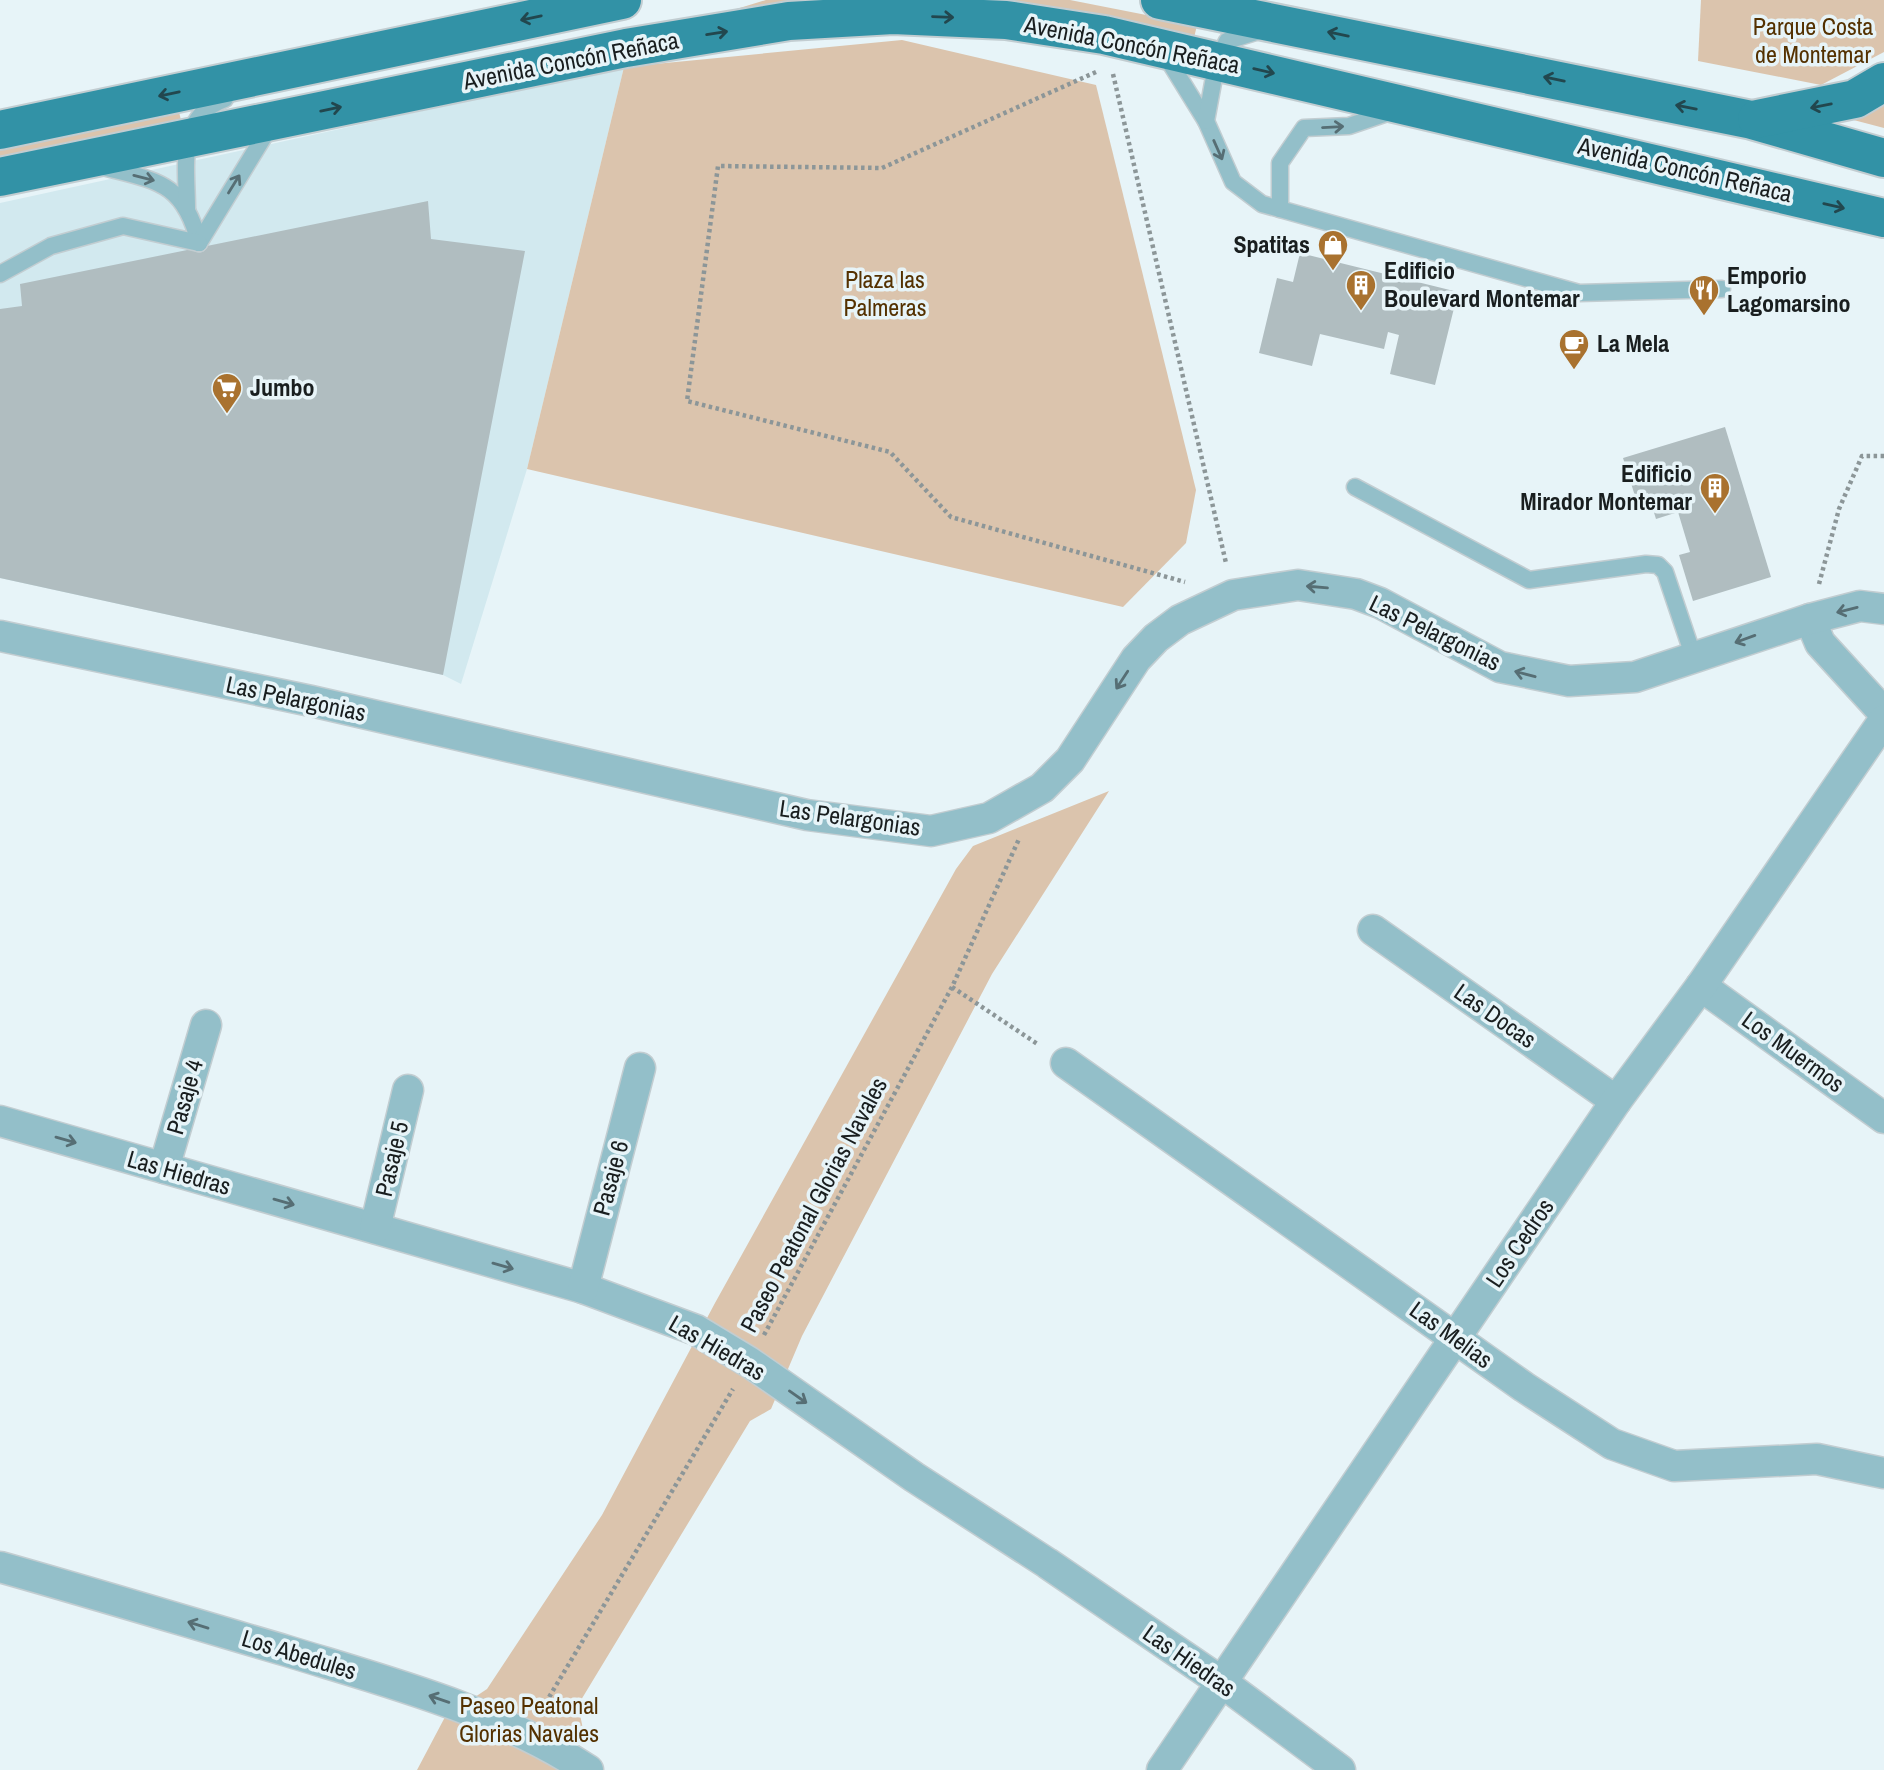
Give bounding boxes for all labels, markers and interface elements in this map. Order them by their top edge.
street label: Avenida Concón Reñaca [1021,7,1243,81]
park label: Parque Costa de Montemar [1753,10,1873,70]
one-way arrow [932,11,955,24]
one-way arrow [520,12,543,26]
street label: Avenida Concón Reñaca [460,23,681,97]
one-way arrow [705,26,728,39]
one-way arrow [1327,27,1350,40]
one-way arrow [1252,65,1275,78]
one-way arrow [1543,72,1566,86]
one-way arrow [158,88,181,102]
one-way arrow [1675,99,1698,113]
one-way arrow [1810,99,1833,113]
one-way arrow [319,102,342,116]
one-way arrow [1321,120,1344,133]
street label: Avenida Concón Reñaca [1574,129,1795,209]
one-way arrow [1212,139,1225,160]
one-way arrow [133,172,155,185]
one-way arrow [227,175,241,195]
one-way arrow [1822,200,1844,213]
place label: Spatitas [1233,228,1310,260]
shop icon: Spatitas [1316,228,1350,272]
place label: Edificio Boulevard Montemar [1384,254,1580,314]
place label: Emporio Lagomarsino [1727,259,1851,319]
park label: Plaza las Palmeras [843,263,927,323]
building icon: Edificio Boulevard Montemar [1344,268,1378,312]
restaurant icon: Emporio Lagomarsino [1687,273,1721,317]
cafe icon: La Mela [1557,327,1591,371]
place label: La Mela [1597,327,1669,359]
supermarket icon: Jumbo [210,371,244,415]
place label: Jumbo [250,371,315,403]
place label: Edificio Mirador Montemar [1520,457,1692,517]
building icon: Edificio Mirador Montemar [1698,471,1732,515]
one-way arrow [1306,580,1329,593]
street label: Las Pelargonias [1365,587,1506,678]
one-way arrow [1836,604,1859,617]
one-way arrow [1734,633,1756,646]
one-way arrow [1514,667,1537,680]
street label: Las Pelargonias [223,668,369,728]
one-way arrow [1115,669,1129,689]
street label: Las Pelargonias [777,791,923,843]
street label: Las Docas [1448,975,1543,1055]
street label: Los Muermos [1736,1003,1851,1099]
street label: Pasaje 4 [158,1055,210,1138]
street label: Paseo Peatonal Glorias Navales [732,1071,894,1338]
street label: Pasaje 5 [367,1118,415,1200]
one-way arrow [54,1134,76,1147]
street label: Pasaje 6 [585,1137,635,1219]
street label: Las Hiedras [124,1142,235,1202]
street label: Los Cedros [1478,1192,1561,1293]
one-way arrow [273,1197,295,1210]
one-way arrow [492,1260,514,1273]
street label: Las Melias [1404,1293,1499,1375]
street label: Las Hiedras [664,1307,771,1388]
one-way arrow [788,1390,807,1404]
one-way arrow [187,1617,209,1630]
street label: Las Hiedras [1137,1617,1242,1704]
street label: Los Abedules [238,1621,360,1687]
park label: Paseo Peatonal Glorias Navales [459,1689,599,1749]
one-way arrow [428,1692,450,1704]

